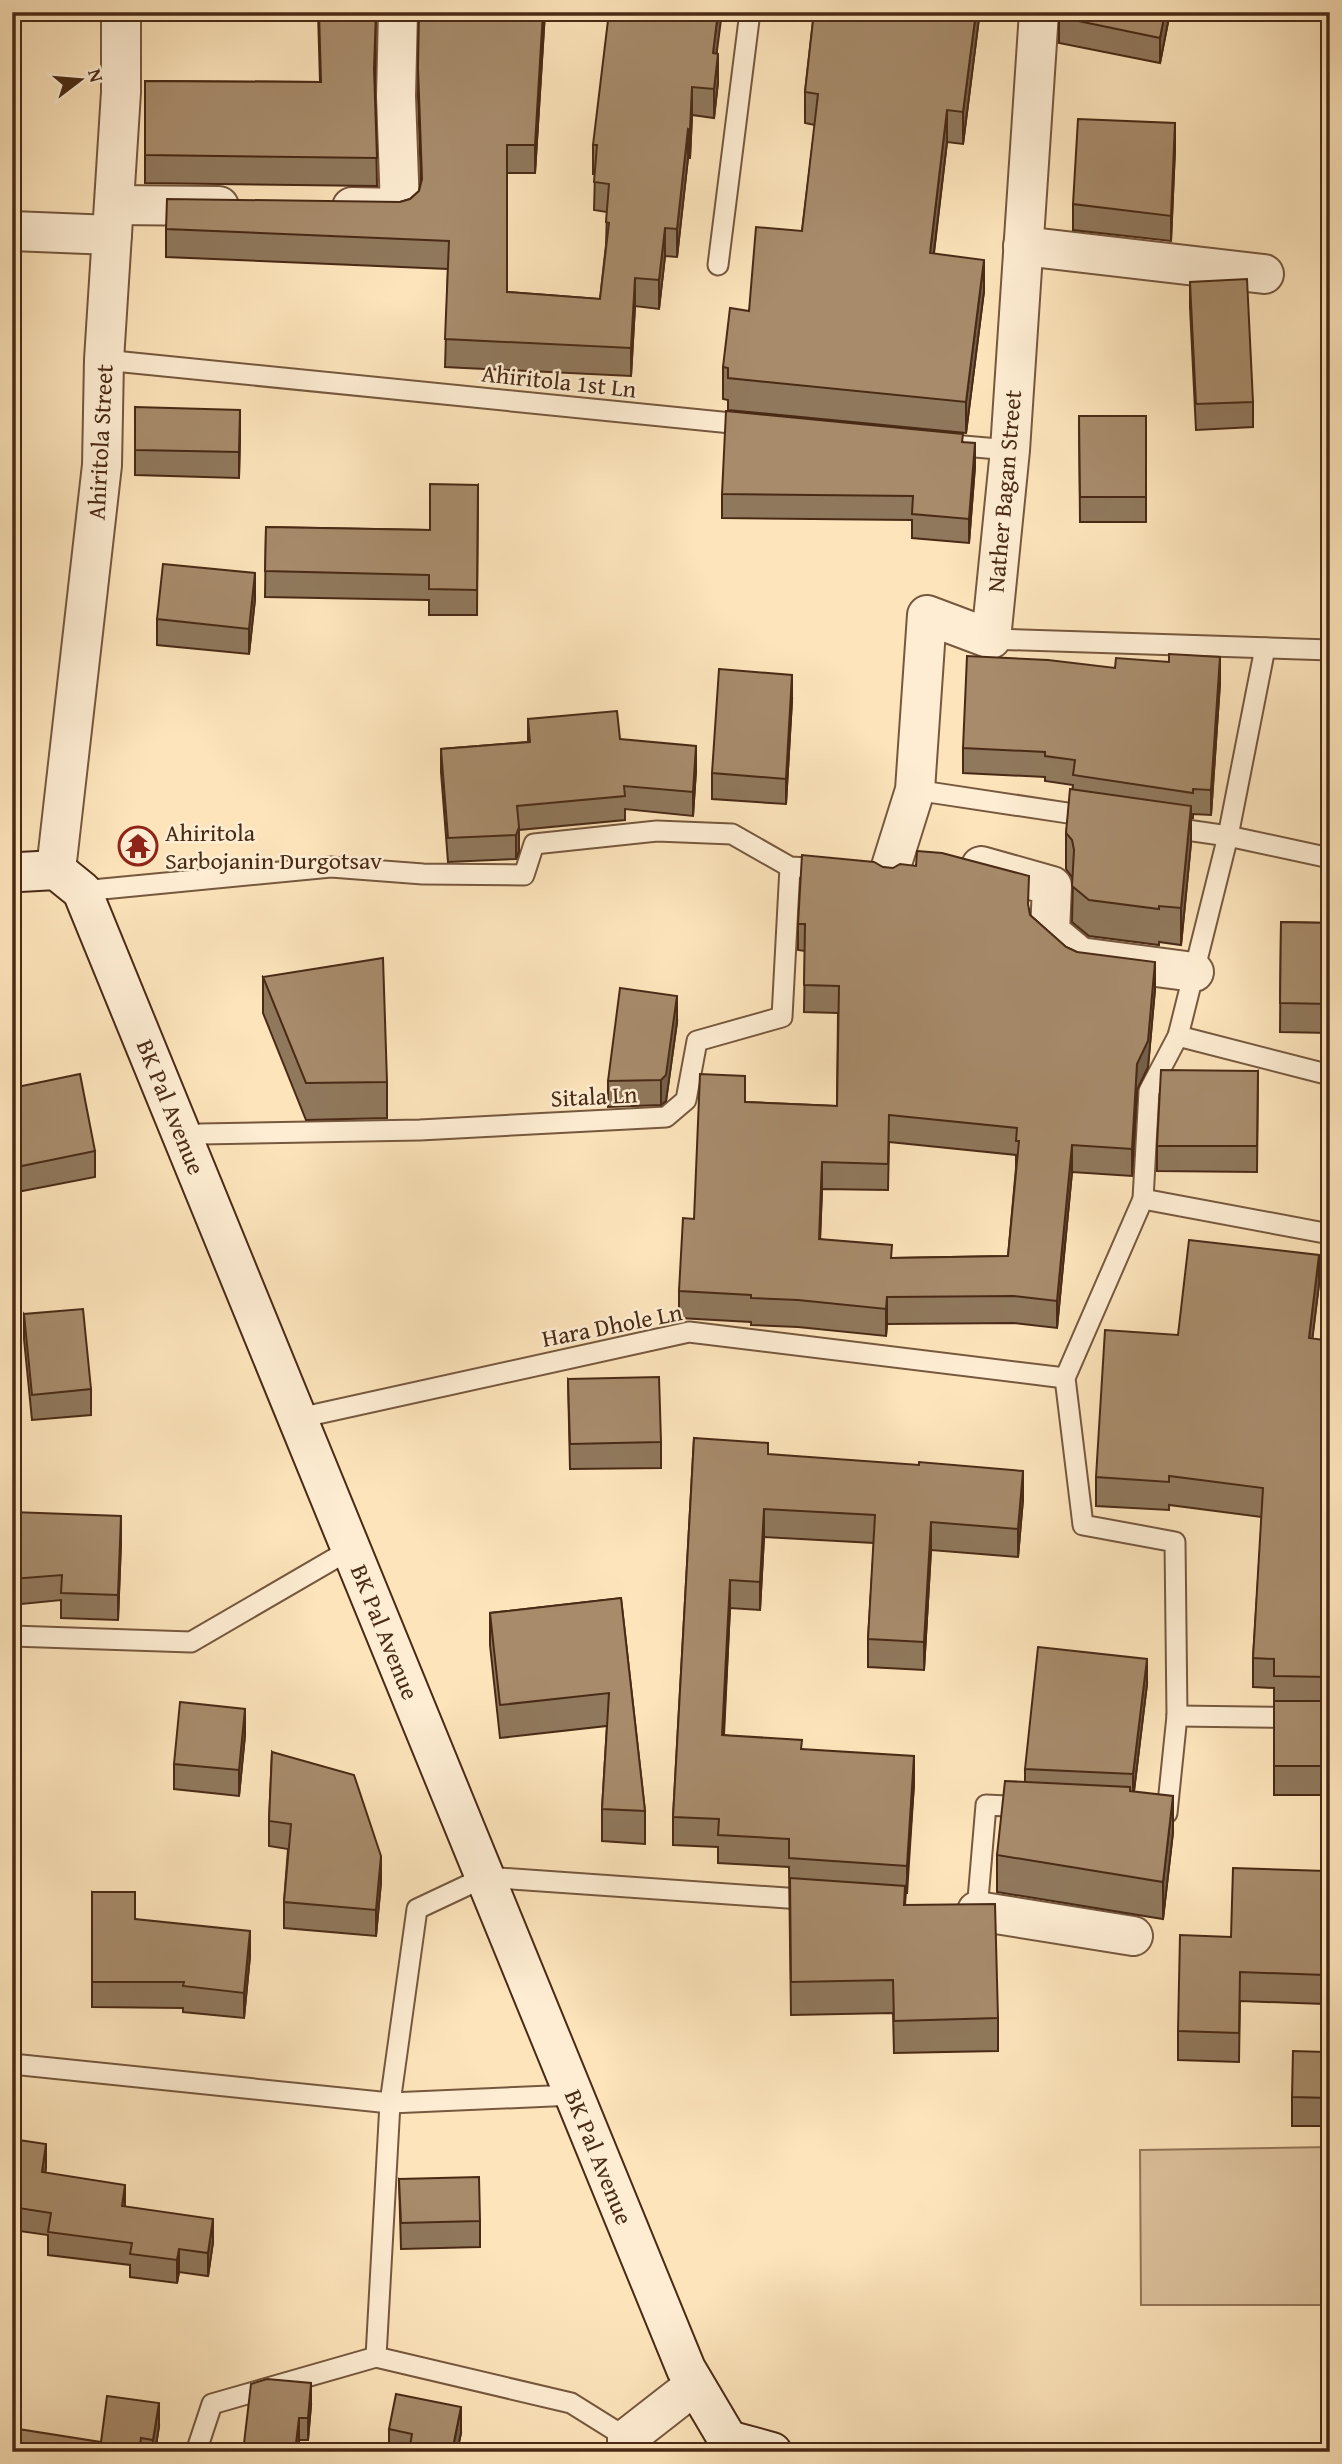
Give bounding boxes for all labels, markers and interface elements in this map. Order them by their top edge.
north arrow [46,46,116,116]
text: N [81,65,112,86]
street label: Ahiritola 1st Ln [480,355,639,407]
street label: Ahiritola Street [78,363,122,521]
street label: Nather Bagan Street [978,388,1030,594]
place label: Ahiritola Sarbojanin Durgotsav [165,815,382,878]
temple icon: Ahiritola Sarbojanin Durgotsav [117,825,159,867]
street label: BK Pal Avenue [128,1034,214,1180]
street label: Sitala Ln [550,1076,639,1116]
street label: Hara Dhole Ln [539,1294,686,1356]
street label: BK Pal Avenue [342,1559,428,1705]
street label: BK Pal Avenue [556,2084,642,2230]

